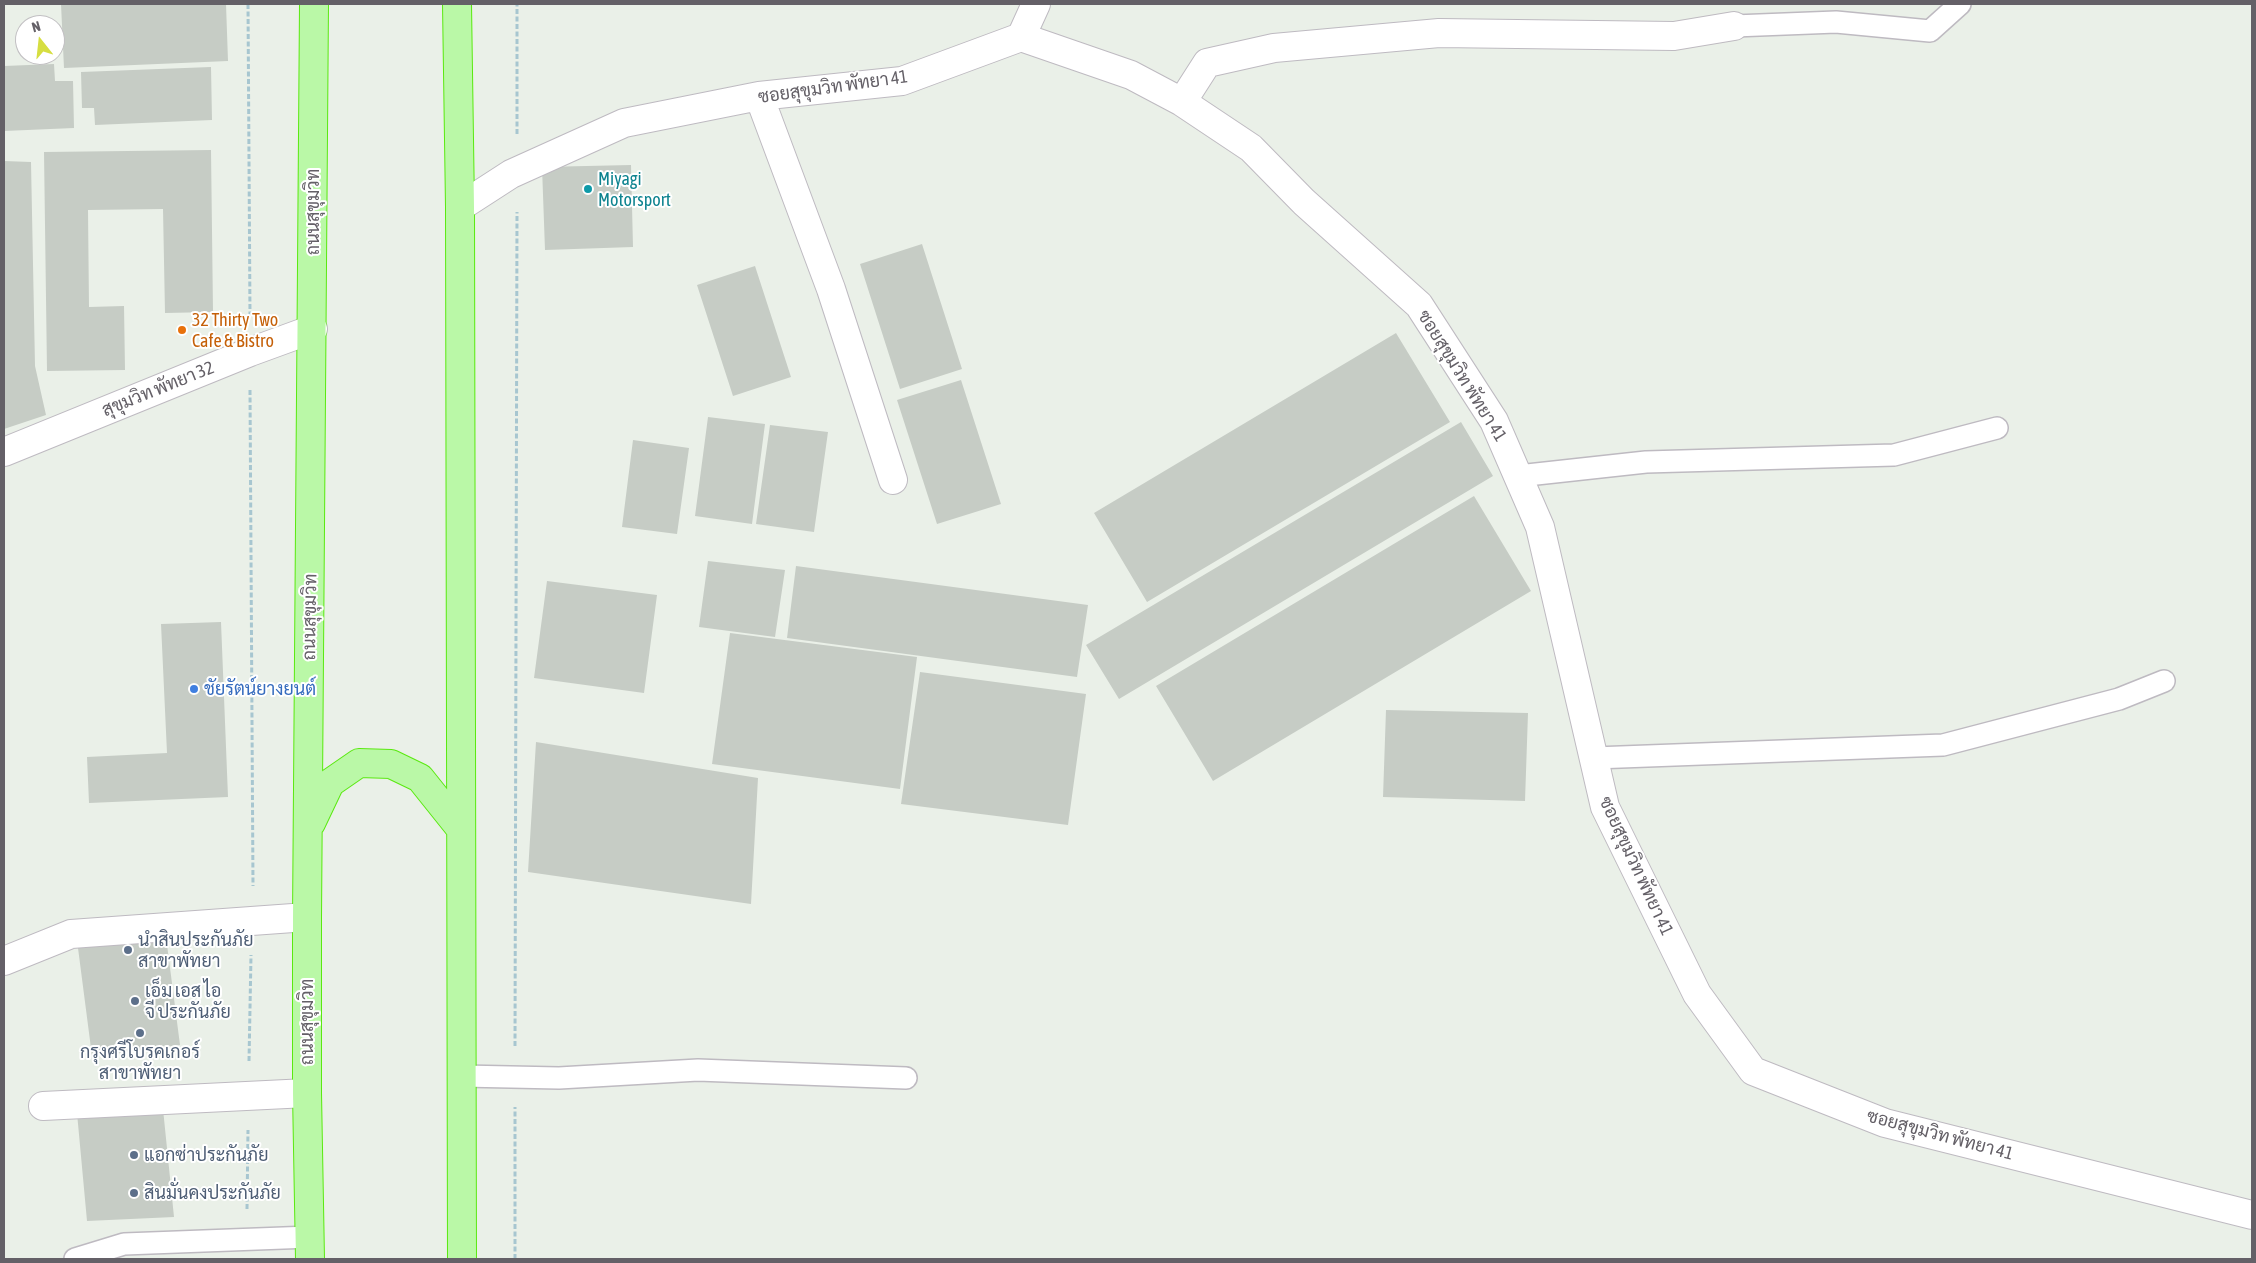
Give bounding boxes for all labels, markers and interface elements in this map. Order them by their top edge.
north arrow [15,15,65,65]
text: N [30,18,42,35]
street label: ซอยสุขุมวิท พัทยา 41 [757,66,909,108]
place label: Miyagi Motorsport [598,168,671,210]
street label: ถนนสุขุมวิท [302,169,324,255]
marker: Miyagi Motorsport [582,183,594,195]
street label: ซอยสุขุมวิท พัทยา 41 [1413,306,1511,446]
place label: 32 Thirty Two Cafe & Bistro [192,309,278,352]
marker: 32 Thirty Two Cafe & Bistro [176,324,188,336]
street label: สุขุมวิท พัทยา 32 [99,357,217,421]
street label: ถนนสุขุมวิท [298,574,322,660]
place label: ชัยรัตน์ยางยนต์ [204,678,316,700]
marker: ชัยรัตน์ยางยนต์ [188,683,200,695]
street label: ซอยสุขุมวิท พัทยา 41 [1594,793,1678,939]
place label: นำสินประกันภัย สาขาพัทยา [138,929,253,972]
marker: นำสินประกันภัย สาขาพัทยา [122,944,134,956]
street label: ถนนสุขุมวิท [296,979,318,1065]
place label: เอ็ม เอส ไอ จี ประกันภัย [145,980,231,1022]
marker: เอ็ม เอส ไอ จี ประกันภัย [129,995,141,1007]
marker: กรุงศรีโบรคเกอร์ สาขาพัทยา [134,1027,146,1039]
place label: กรุงศรีโบรคเกอร์ สาขาพัทยา [80,1041,200,1084]
street label: ซอยสุขุมวิท พัทยา 41 [1864,1105,2016,1165]
place label: แอกซ่าประกันภัย [144,1144,269,1166]
marker: แอกซ่าประกันภัย [128,1149,140,1161]
place label: สินมั่นคงประกันภัย [144,1182,281,1204]
marker: สินมั่นคงประกันภัย [128,1187,140,1199]

